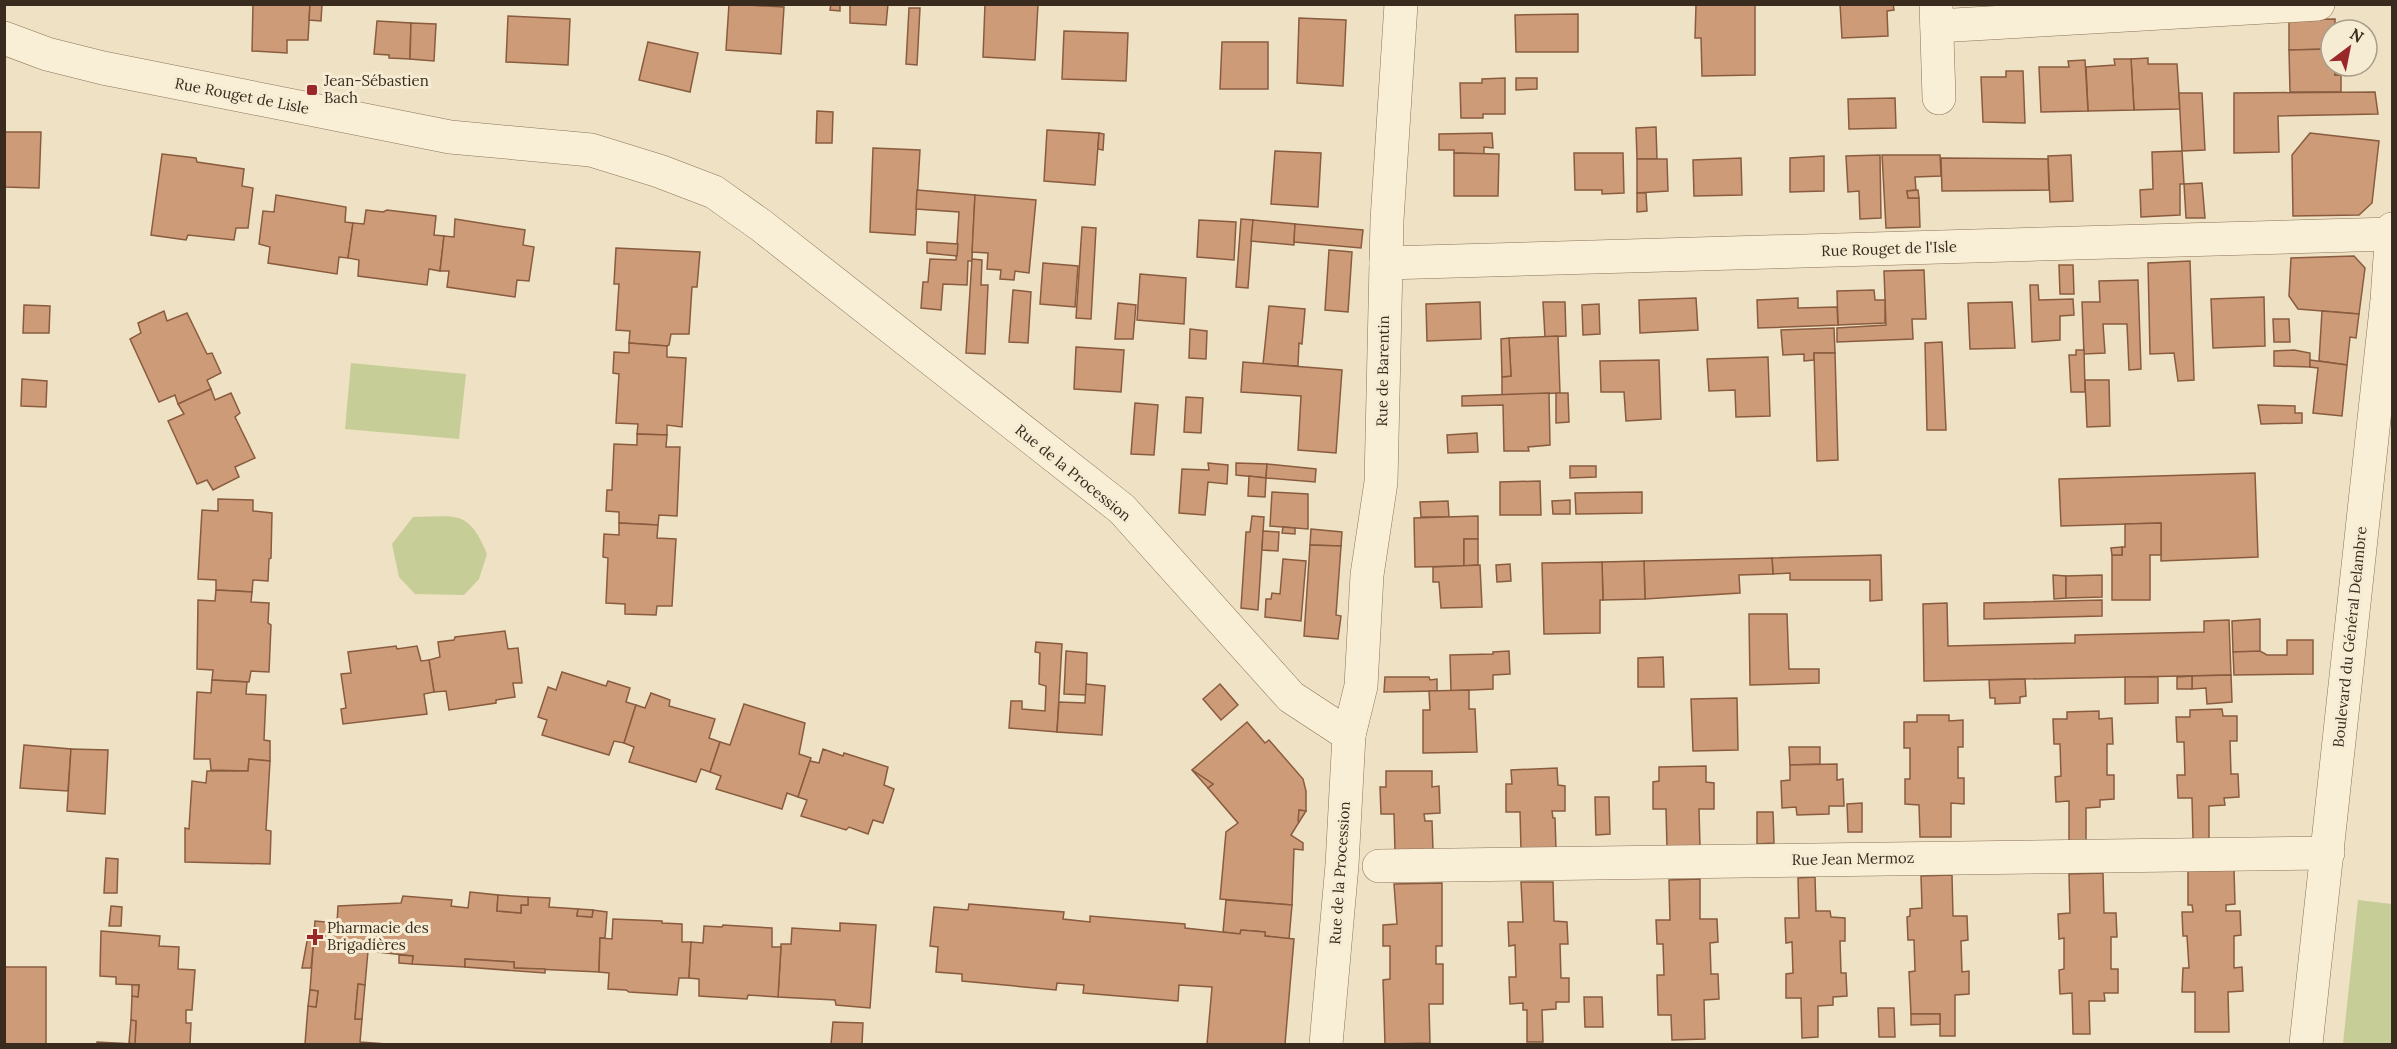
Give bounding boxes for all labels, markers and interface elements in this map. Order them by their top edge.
north arrow [2319,18,2379,78]
text: N [2346,24,2367,47]
place label: Jean-Sébastien Bach [323,71,429,107]
street label: Rue Rouget de Lisle [173,73,311,118]
marker: Jean-Sébastien Bach [305,83,319,97]
street label: Rue Rouget de l'Isle [1821,237,1957,260]
street label: Rue de Barentin [1372,315,1393,427]
street label: Rue de la Procession [1012,420,1135,525]
street label: Boulevard du Général Delambre [2328,525,2371,748]
street label: Rue de la Procession [1325,801,1354,945]
street label: Rue Jean Mermoz [1791,848,1915,869]
place label: Pharmacie des Brigadières [327,918,429,954]
marker: Pharmacie des Brigadières [308,930,322,944]

